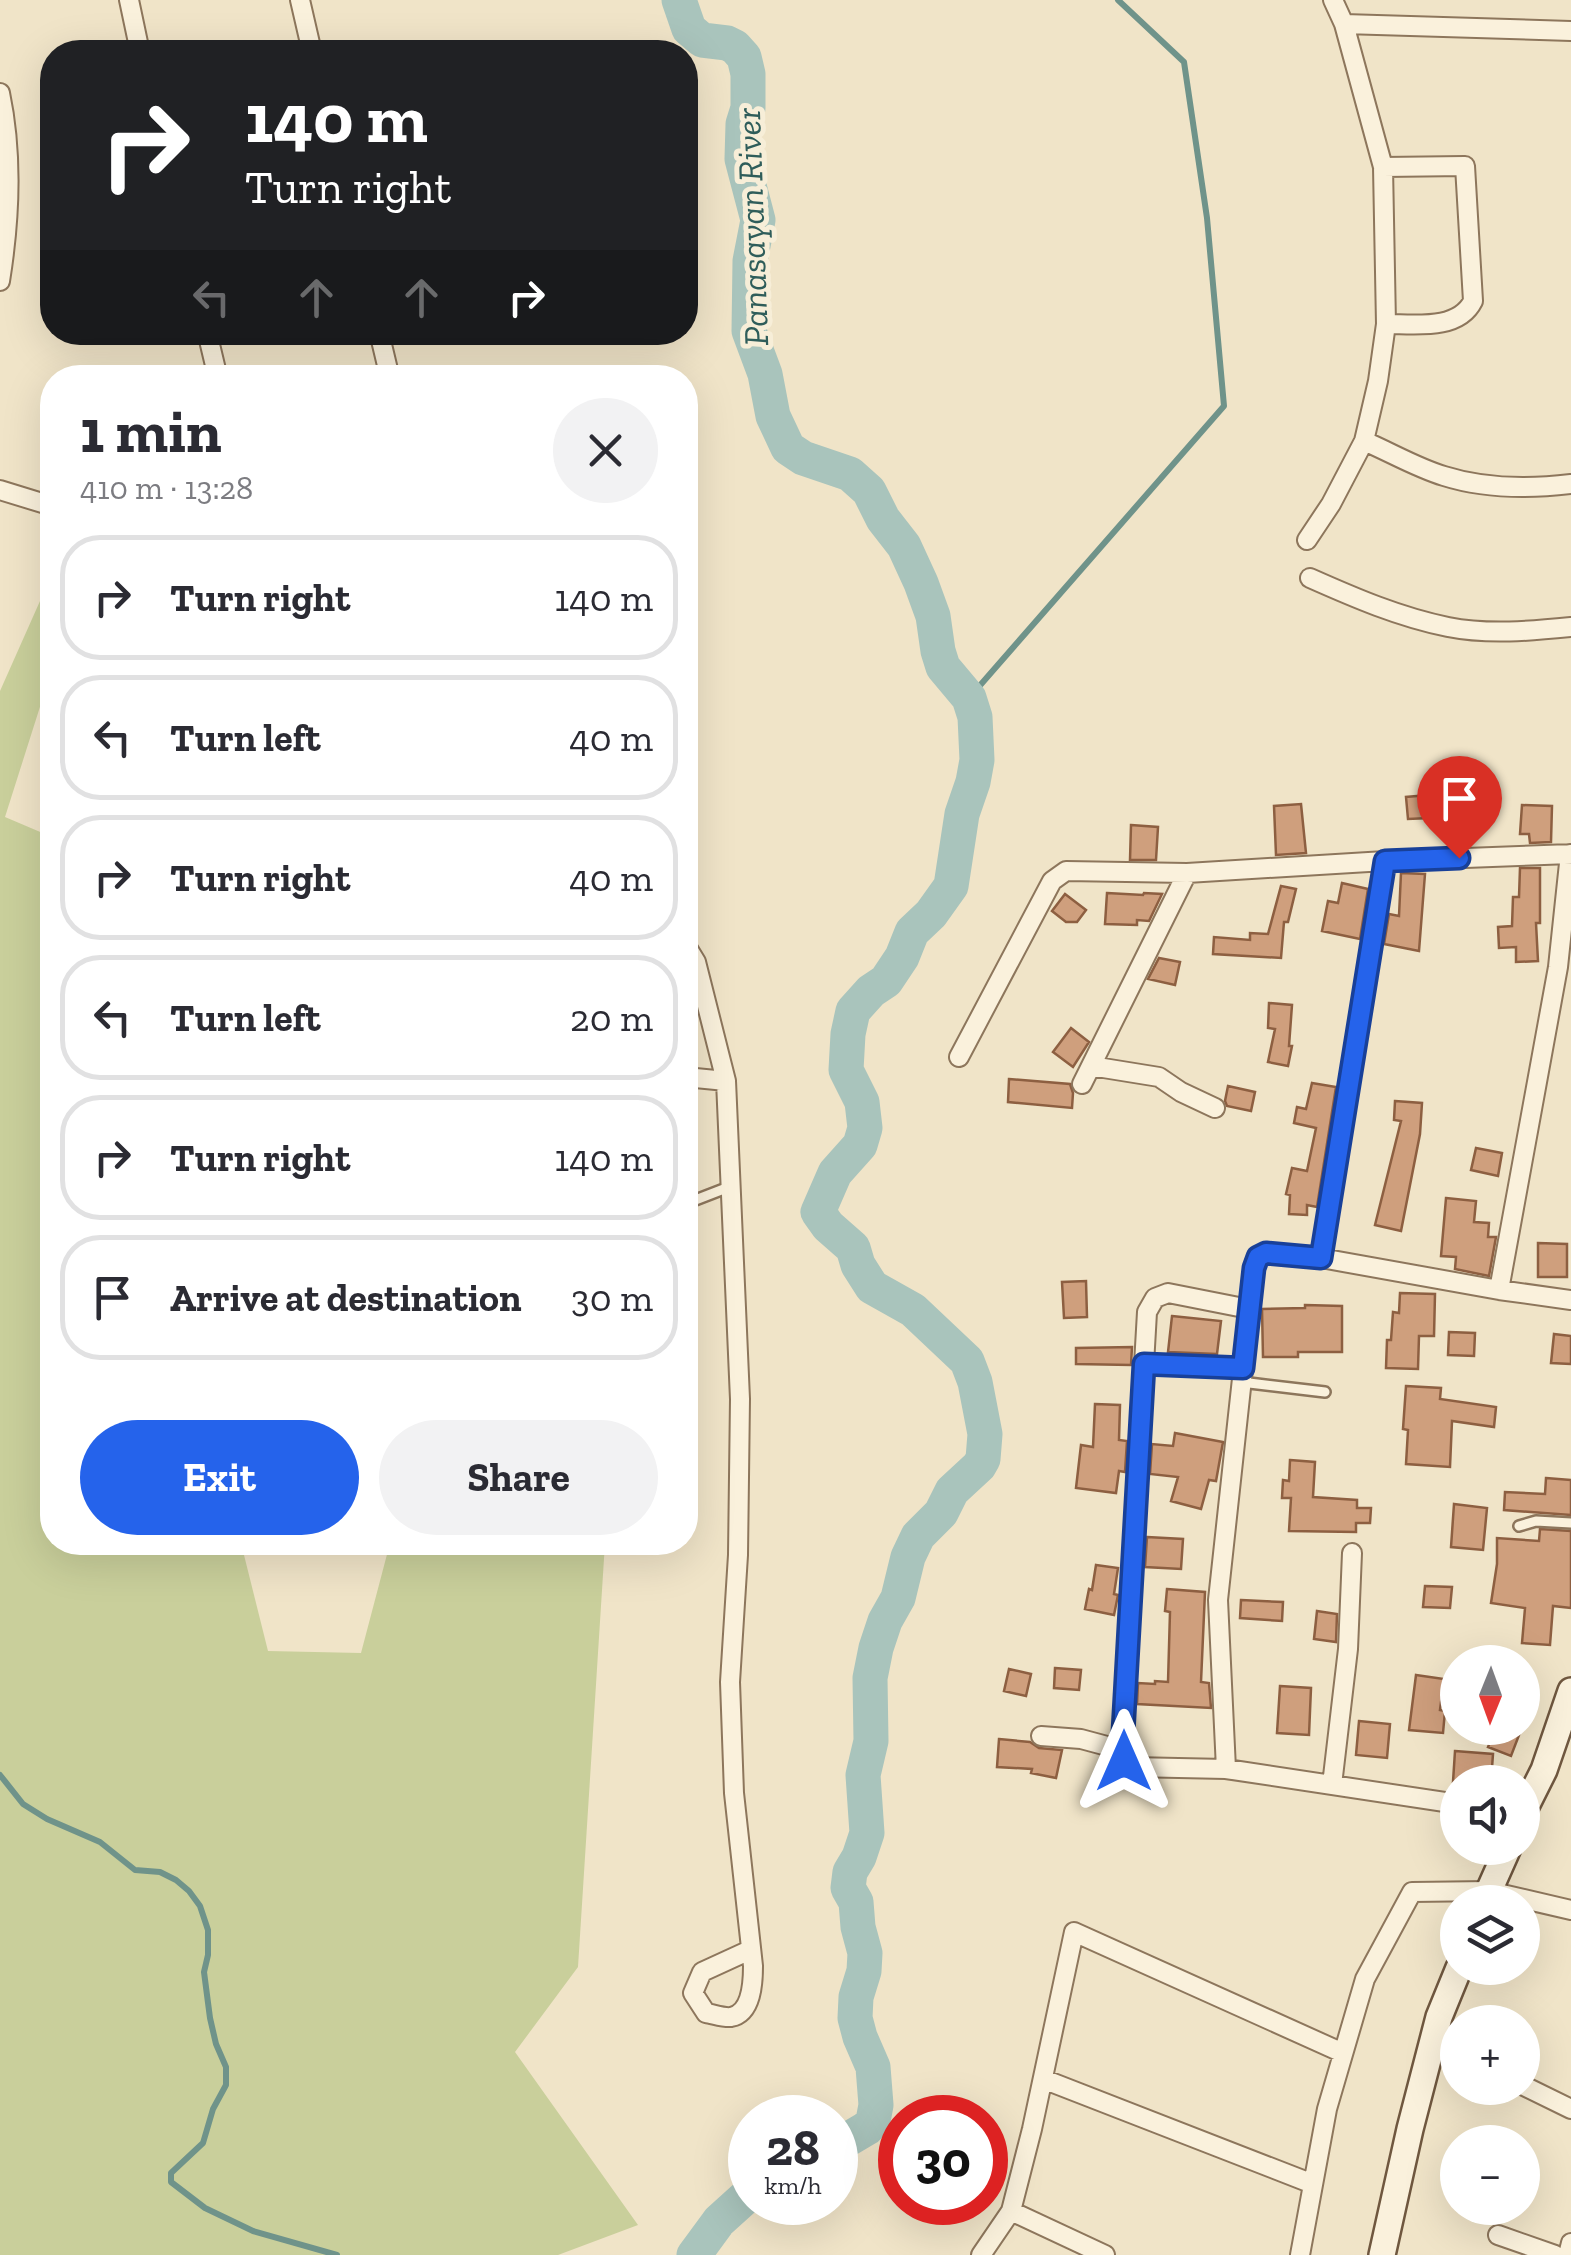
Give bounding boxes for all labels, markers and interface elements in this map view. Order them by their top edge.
text: 140 m [245,76,428,160]
icon: right [80,80,210,210]
water label: Panasayan River [727,106,777,347]
text: Turn right [245,161,451,215]
icon: left [184,270,239,325]
icon: ahead [289,270,344,325]
icon: ahead [394,270,449,325]
icon: right [499,270,554,325]
text: 1 min [80,395,222,467]
button: close [553,398,658,503]
text: 410 m · 13:28 [80,469,253,507]
icon: right [85,570,140,625]
text: Turn right [170,575,350,621]
text: 140 m [555,575,653,621]
icon: left [85,710,140,765]
text: Turn left [170,715,321,761]
text: 40 m [569,715,653,761]
pin [1417,756,1502,859]
icon: arrive [1432,771,1487,826]
icon: right [85,850,140,905]
text: Turn right [170,855,350,901]
text: 40 m [569,855,653,901]
icon: left [85,990,140,1045]
text: Turn left [170,995,321,1041]
text: 20 m [570,995,653,1041]
icon: right [85,1130,140,1185]
text: Turn right [170,1135,350,1181]
text: 140 m [555,1135,653,1181]
icon: arrive [85,1270,140,1325]
text: Arrive at destination [170,1275,521,1321]
text: 30 m [571,1275,653,1321]
button: Exit [80,1420,359,1535]
button: Share [379,1420,658,1535]
north arrow [1440,1645,1540,1745]
map controls [1440,1645,1540,2225]
position arrow [1072,1709,1176,1813]
button: sound [1440,1765,1540,1865]
button: layers [1440,1885,1540,1985]
button: + [1440,2005,1540,2105]
speed limit sign: 30 [878,2095,1008,2225]
text: 28 [766,2118,820,2178]
button: − [1440,2125,1540,2225]
text: km/h [764,2170,822,2200]

